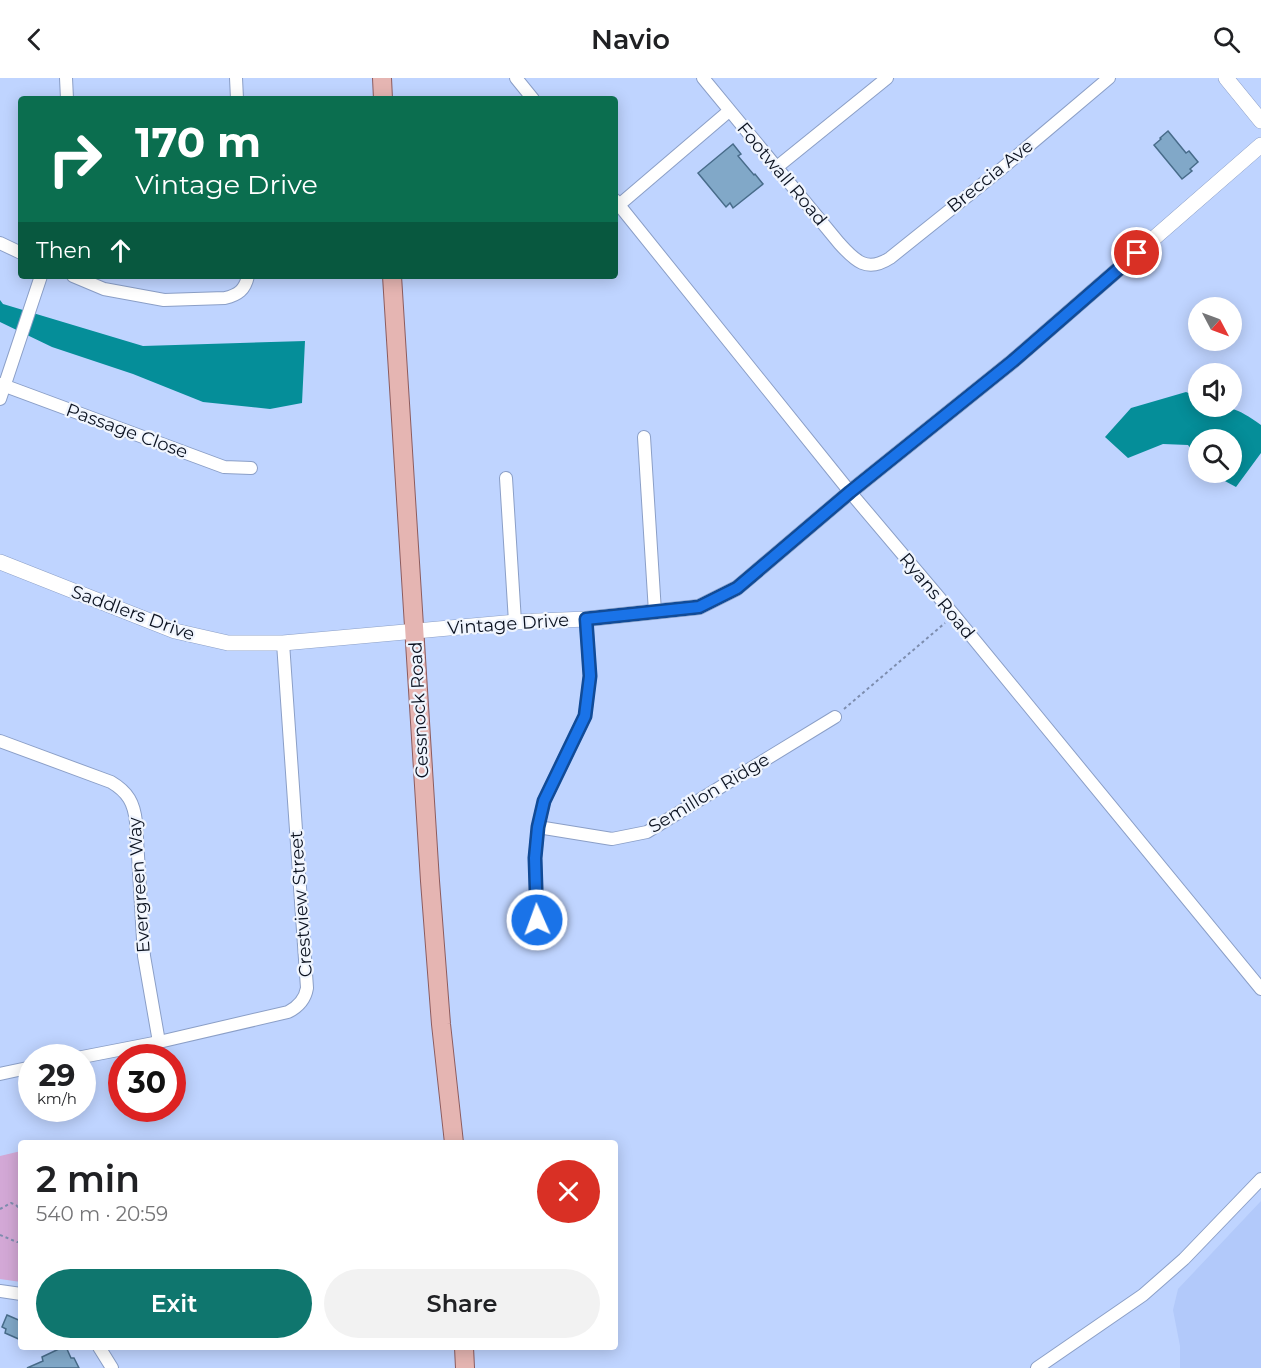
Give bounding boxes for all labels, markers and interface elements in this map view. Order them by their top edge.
icon: back [18,23,51,56]
text: Navio [591,23,670,56]
icon: search [1210,23,1243,56]
text: 170 m [135,116,261,168]
street label: Footwall Road [732,118,832,230]
icon: right [36,120,114,198]
street label: Breccia Ave [943,135,1038,217]
text: Vintage Drive [135,168,318,201]
pin [1111,227,1162,278]
icon: ahead [104,234,137,267]
icon: arrive [1120,236,1153,269]
text: Then [36,237,92,264]
north arrow [1188,297,1242,351]
map controls [1188,297,1242,483]
button: sound [1188,363,1242,417]
street label: Passage Close [63,399,191,463]
button: search [1188,429,1242,483]
street label: Ryans Road [895,548,979,644]
street label: Saddlers Drive [68,580,198,646]
street label: Vintage Drive [446,609,570,639]
street label: Cessnock Road [404,641,434,779]
street label: Semillon Ridge [645,748,773,838]
street label: Evergreen Way [123,816,155,954]
street label: Crestview Street [285,830,317,978]
position arrow [505,888,569,952]
speed limit sign: 30 [108,1044,186,1122]
text: 29 [39,1057,75,1094]
text: km/h [37,1089,77,1108]
text: 2 min [36,1157,140,1201]
button: close [537,1160,600,1223]
text: 540 m · 20:59 [36,1202,168,1226]
button: Exit [36,1269,312,1338]
button: Share [324,1269,600,1338]

